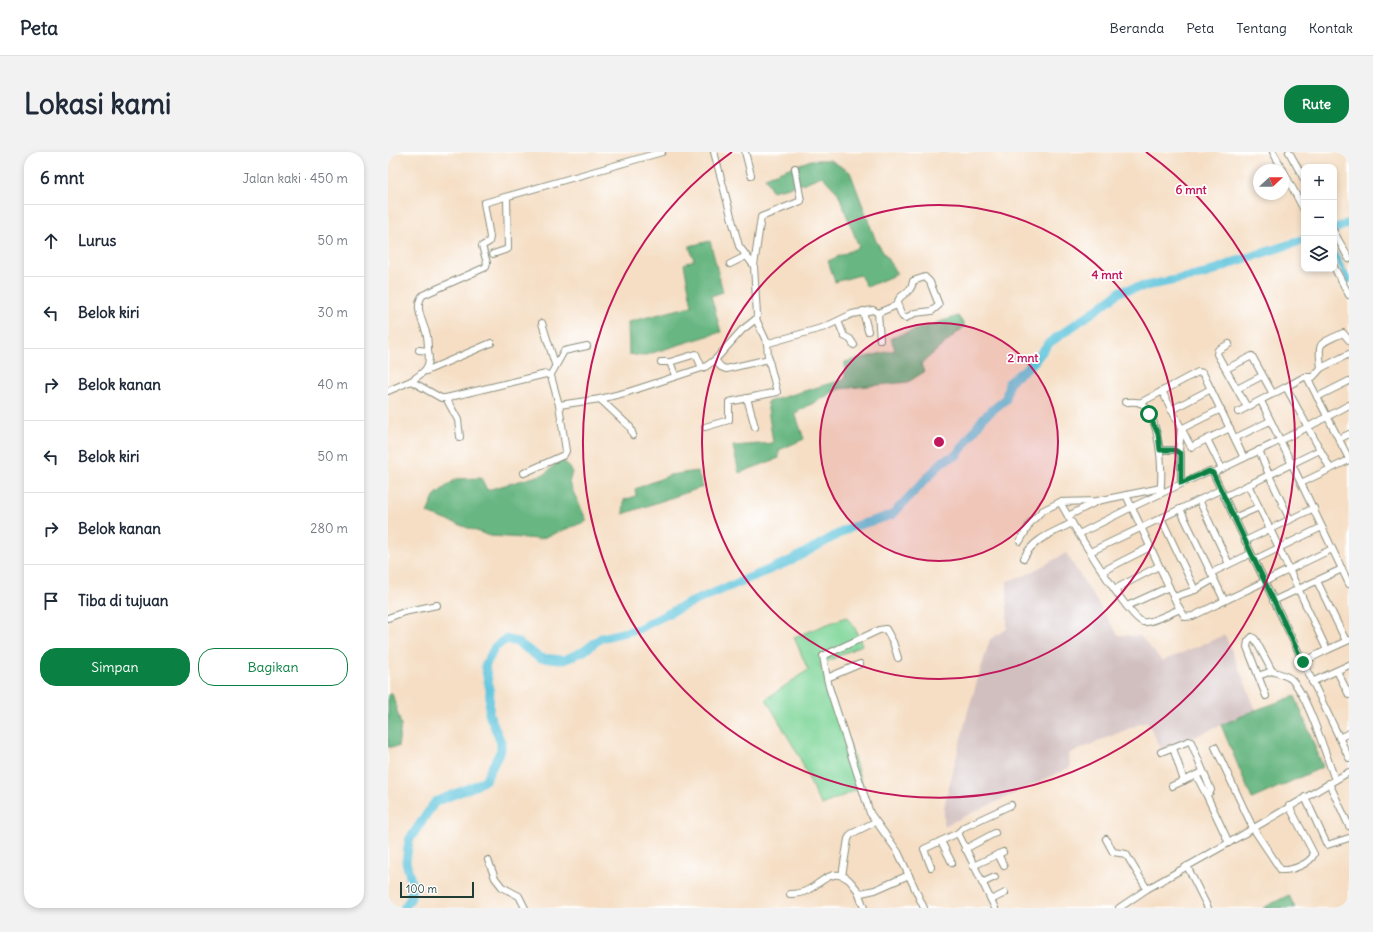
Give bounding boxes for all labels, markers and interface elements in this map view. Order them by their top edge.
text: Peta [20,16,58,40]
text: Beranda [1110,19,1164,37]
text: Peta [1186,19,1214,37]
text: Tentang [1236,19,1287,37]
text: Kontak [1309,19,1353,37]
button: Rute [1284,85,1349,123]
text: Lokasi kami [24,86,171,122]
north arrow [1253,164,1289,200]
map controls [1301,164,1337,272]
button: + [1301,164,1337,200]
text: 6 mnt [40,167,84,189]
text: Jalan kaki · 450 m [242,170,348,187]
text: 6 mnt [1175,182,1208,197]
button: − [1301,200,1337,236]
icon: ahead [40,230,62,252]
text: Lurus [78,231,116,250]
text: 50 m [317,232,348,249]
button: layers [1301,236,1337,272]
text: 4 mnt [1091,267,1124,282]
icon: left [40,302,62,324]
text: Belok kiri [78,303,139,322]
text: 30 m [318,304,348,321]
text: 2 mnt [1008,350,1039,365]
icon: right [40,374,62,396]
text: Belok kanan [78,375,161,394]
text: 40 m [317,376,348,393]
route start [1140,405,1158,423]
centre of rings [932,435,946,449]
icon: left [40,446,62,468]
text: Belok kiri [78,447,139,466]
text: 50 m [317,448,348,465]
icon: right [40,518,62,540]
text: Belok kanan [78,519,161,538]
text: 280 m [310,520,348,537]
icon: arrive [40,590,62,612]
text: Tiba di tujuan [78,591,168,610]
button: Simpan [40,648,190,686]
button: Bagikan [198,648,348,686]
route end [1294,653,1312,671]
scale bar [400,880,474,899]
text: 100 m [406,882,437,896]

